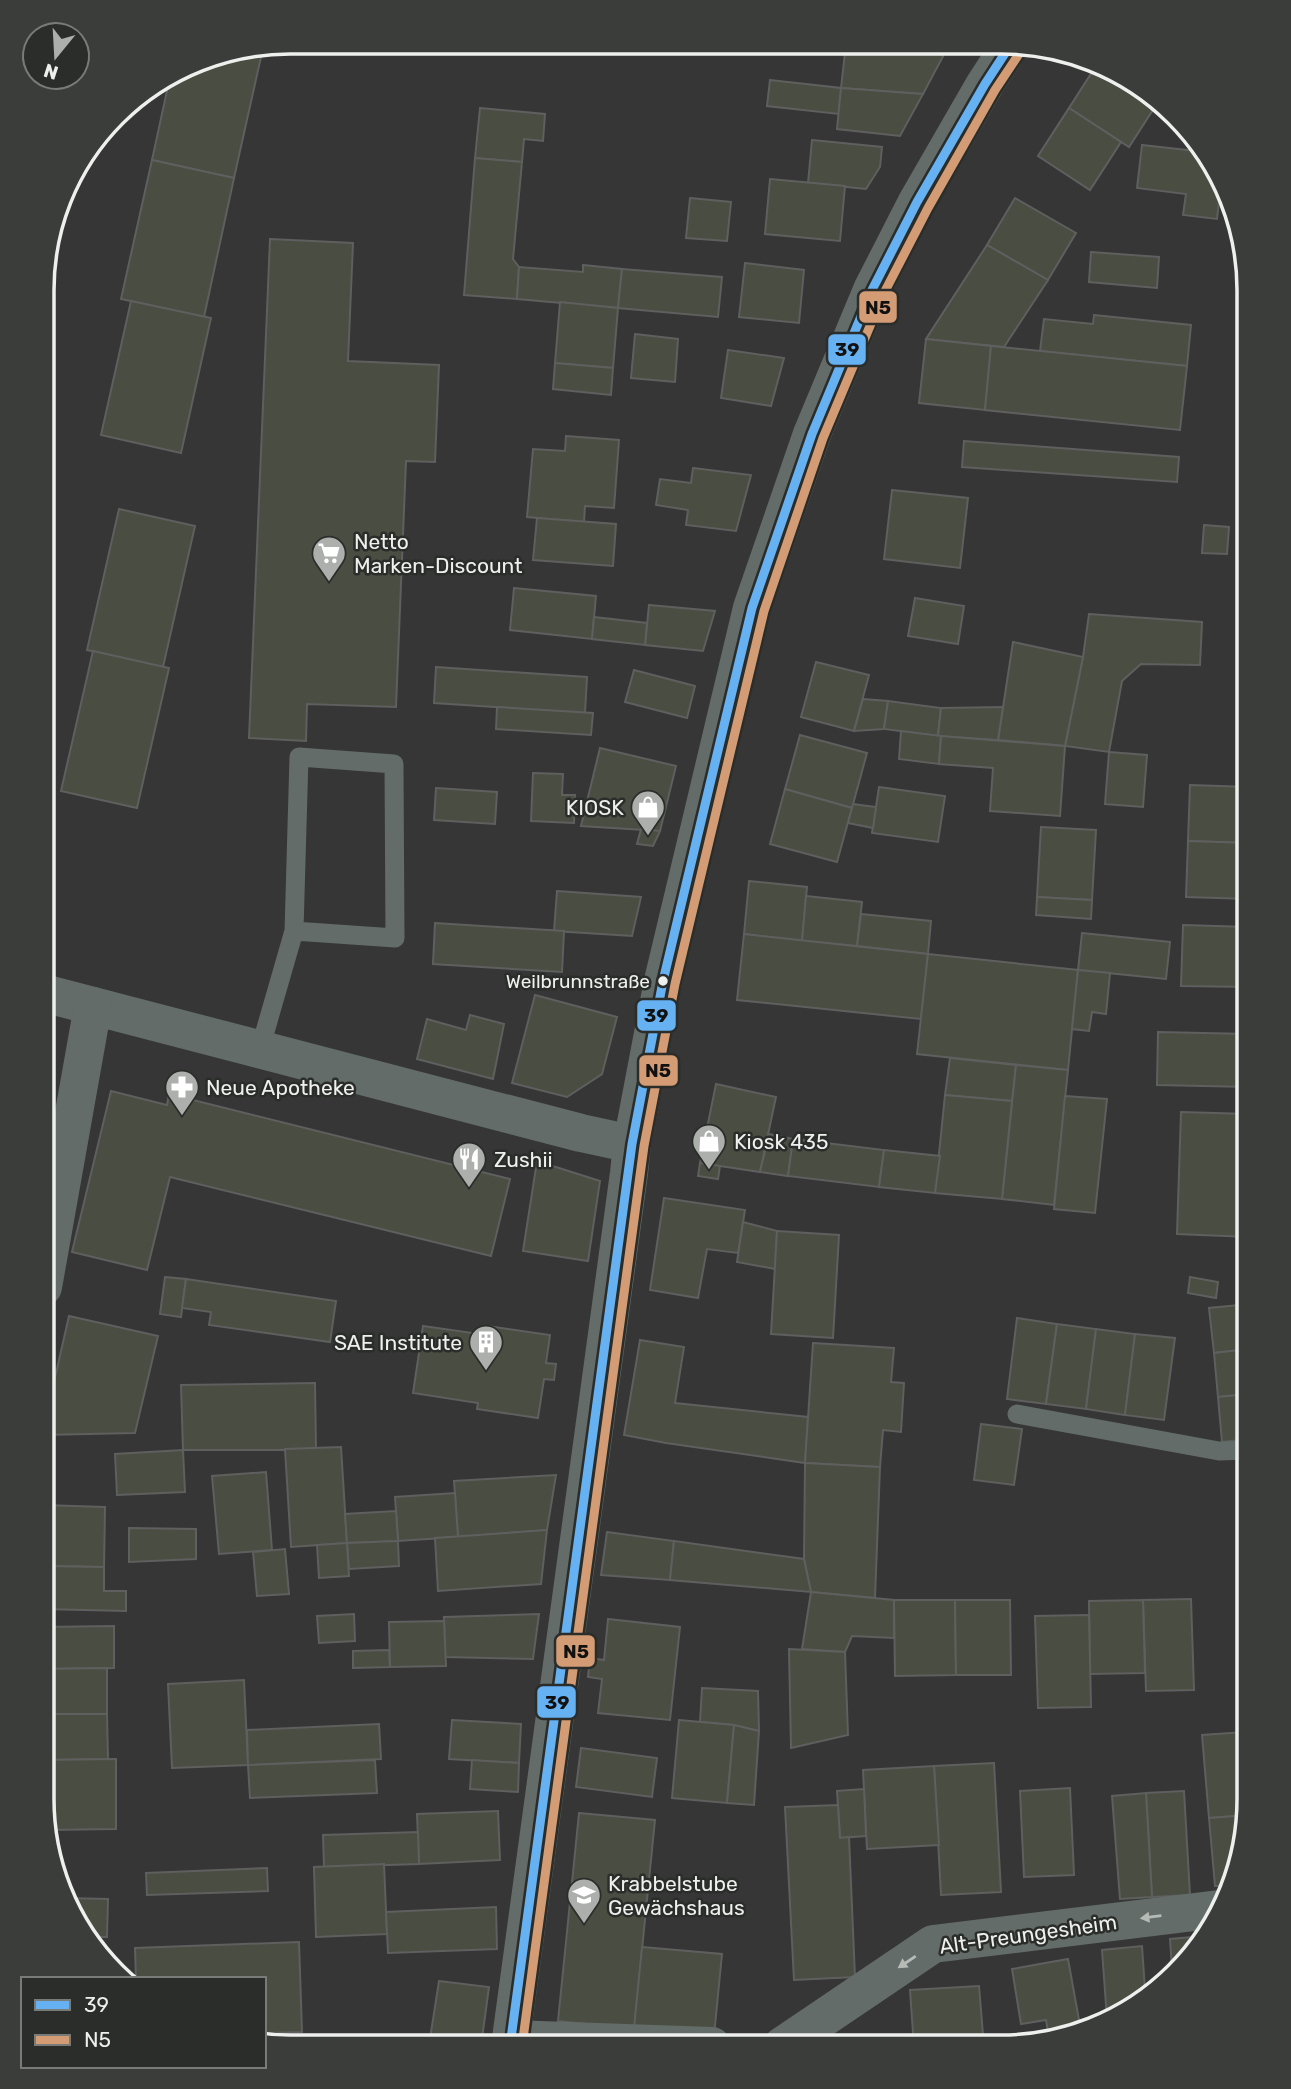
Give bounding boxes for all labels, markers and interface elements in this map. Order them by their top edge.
north arrow [21,21,91,91]
text: N [41,59,61,85]
line badge: N5 [858,290,898,324]
text: N5 [865,296,891,319]
line badge: 39 [827,333,867,366]
text: 39 [835,338,859,361]
place label: Netto Marken-Discount [354,529,522,578]
supermarket icon: Netto Marken-Discount [310,534,348,583]
shop icon: KIOSK [629,788,667,837]
place label: KIOSK [566,795,624,820]
place label: Weilbrunnstraße [506,970,650,993]
marker: Weilbrunnstraße [656,974,670,988]
line badge: 39 [636,999,677,1032]
text: 39 [644,1004,668,1027]
line badge: N5 [638,1054,679,1087]
text: N5 [645,1059,671,1082]
pharmacy icon: Neue Apotheke [163,1068,201,1117]
place label: Neue Apotheke [206,1075,355,1100]
shop icon: Kiosk 435 [690,1122,728,1171]
place label: Kiosk 435 [734,1129,828,1154]
restaurant icon: Zushii [450,1140,488,1189]
place label: Zushii [494,1147,553,1172]
building icon: SAE Institute [467,1323,505,1372]
place label: SAE Institute [334,1330,462,1355]
line badge: N5 [555,1634,596,1668]
text: N5 [563,1640,589,1663]
line badge: 39 [536,1685,577,1719]
text: 39 [545,1691,569,1714]
place label: Krabbelstube Gewächshaus [608,1871,745,1920]
school or university icon: Krabbelstube Gewächshaus [565,1876,603,1925]
street label: Alt-Preungesheim [938,1909,1118,1959]
one-way arrow [1140,1912,1162,1923]
one-way arrow [898,1955,916,1969]
legend [21,1977,266,2068]
text: 39 [84,1992,109,2017]
text: N5 [84,2027,111,2052]

